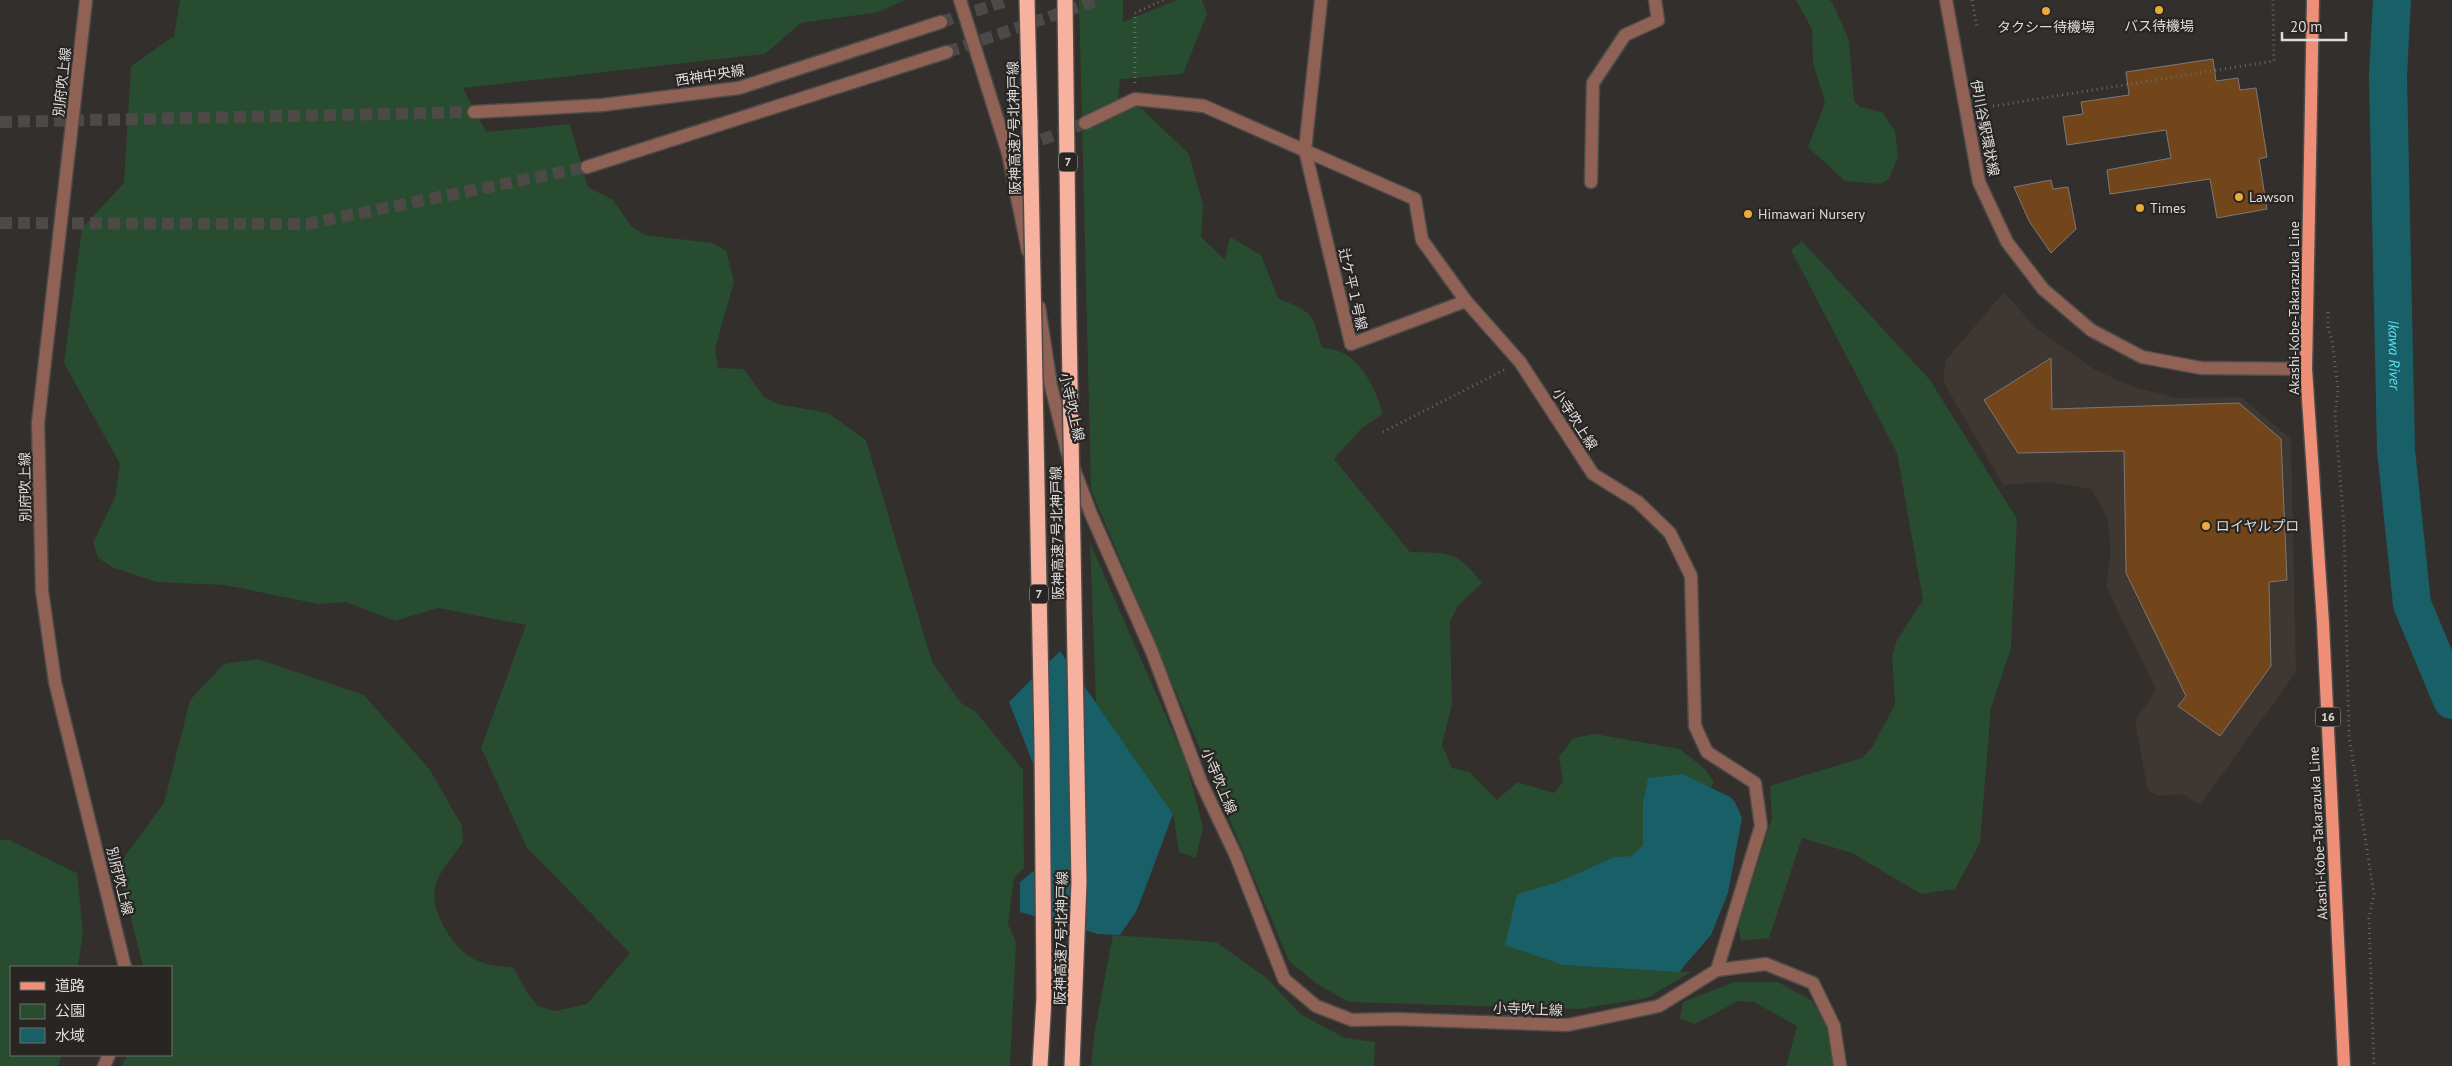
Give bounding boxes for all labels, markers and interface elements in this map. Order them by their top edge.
marker: バス待機場 [2153,4,2165,16]
marker: タクシー待機場 [2040,5,2052,17]
scale bar [2282,10,2346,42]
place label: バス待機場 [2124,17,2194,35]
text: 20 m [2290,17,2323,36]
place label: タクシー待機場 [1997,18,2095,36]
street label: 別府吹上線 [49,46,75,118]
street label: 西神中央線 [674,61,746,89]
street label: 阪神高速7号北神戸線 [1004,61,1024,195]
street label: 伊川谷駅環状線 [1967,78,2003,178]
road number: 7 [1059,152,1077,172]
place label: Lawson [2249,188,2294,206]
marker: Lawson [2233,191,2245,203]
place label: Times [2150,199,2186,217]
marker: Times [2134,202,2146,214]
place label: Himawari Nursery [1758,205,1865,223]
marker: Himawari Nursery [1742,208,1754,220]
street label: Akashi-Kobe-Takarazuka Line [2285,221,2303,395]
street label: 辻ケ平１号線 [1335,246,1371,332]
water label: Ikawa River [2384,320,2405,391]
street label: 小寺吹上線 [1055,371,1089,443]
street label: 小寺吹上線 [1548,385,1602,453]
street label: 別府吹上線 [15,452,35,522]
street label: 阪神高速7号北神戸線 [1047,466,1067,600]
place label: ロイヤルプロ [2216,517,2300,535]
marker: ロイヤルプロ [2200,520,2212,532]
road number: 7 [1030,584,1048,604]
road number: 16 [2316,708,2340,726]
street label: 小寺吹上線 [1197,745,1241,817]
street label: Akashi-Kobe-Takarazuka Line [2304,746,2332,920]
street label: 別府吹上線 [103,845,137,917]
street label: 阪神高速7号北神戸線 [1051,871,1071,1005]
legend [10,966,172,1056]
text: 道路 [55,976,85,995]
street label: 小寺吹上線 [1493,999,1563,1019]
text: 公園 [55,1001,85,1020]
text: 水域 [55,1026,85,1045]

